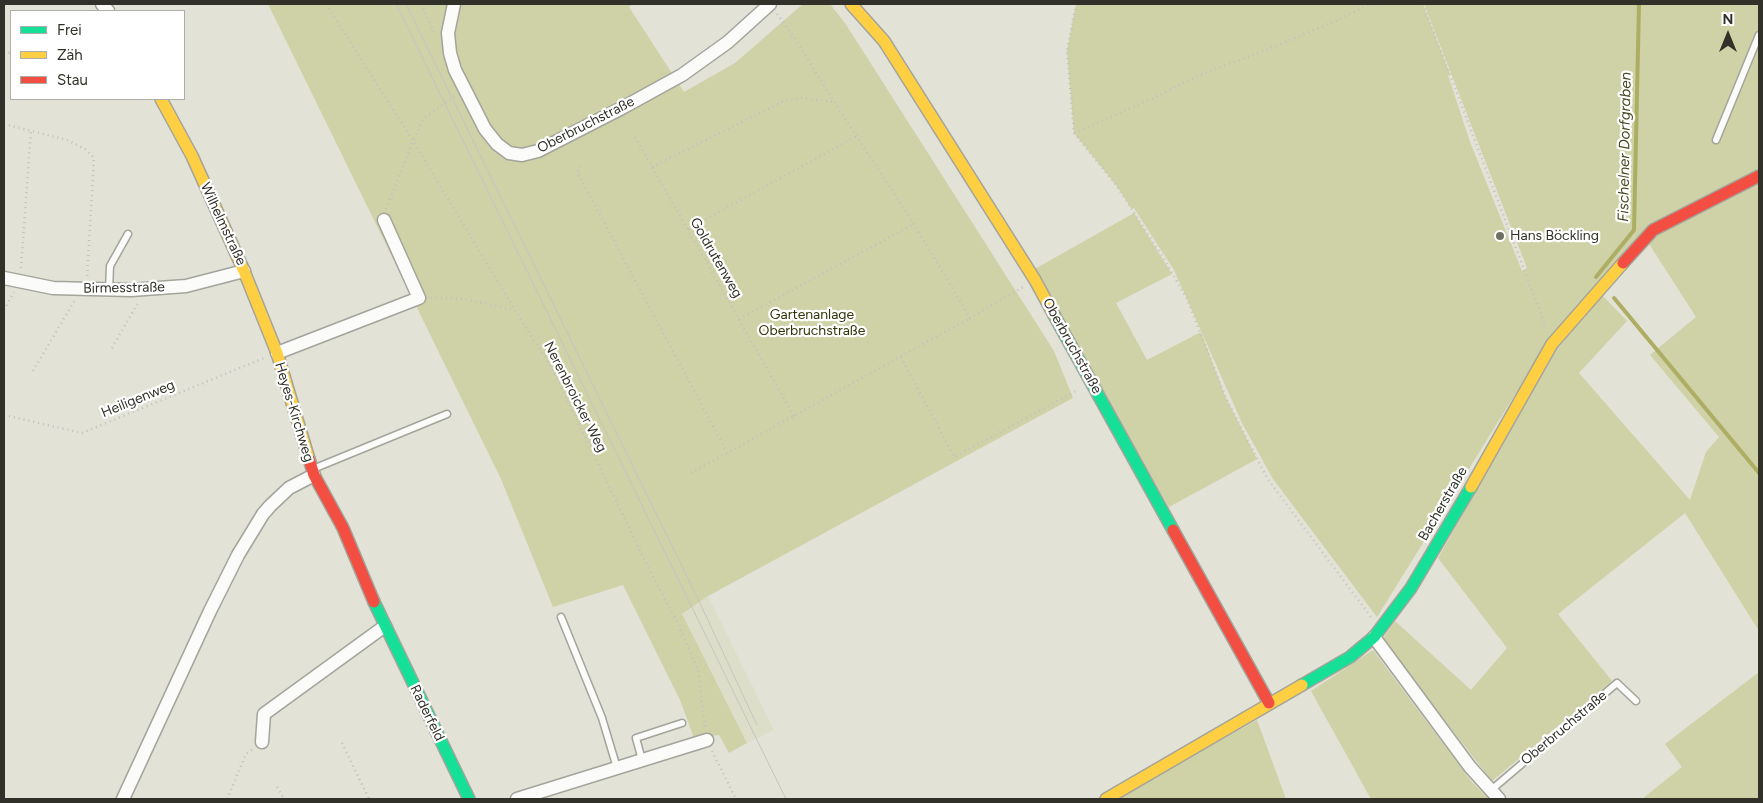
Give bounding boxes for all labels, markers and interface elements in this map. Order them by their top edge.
legend [10,10,185,100]
north arrow [1703,10,1753,60]
text: N [1723,11,1733,28]
text: Frei [57,21,82,39]
text: Zäh [57,46,83,64]
text: Stau [57,71,88,89]
water label: Fischelner Dorfgraben [1615,72,1635,222]
street label: Oberbruchstraße [535,93,637,157]
street label: Wilhelmstraße [196,180,250,268]
street label: Goldrutenweg [686,215,746,301]
place label: Hans Böckling [1510,228,1599,244]
marker: Hans Böckling [1494,230,1506,242]
street label: Birmesstraße [83,279,165,297]
street label: Oberbruchstraße [1039,295,1105,397]
park label: Gartenanlage Oberbruchstraße [759,307,865,340]
street label: Nerenbroicker Weg [540,339,610,455]
street label: Heyes-Kirchweg [271,360,317,464]
street label: Heiligenweg [99,377,177,421]
street label: Bacherstraße [1415,464,1471,544]
street label: Raderfeld [406,682,448,744]
street label: Oberbruchstraße [1518,687,1610,769]

